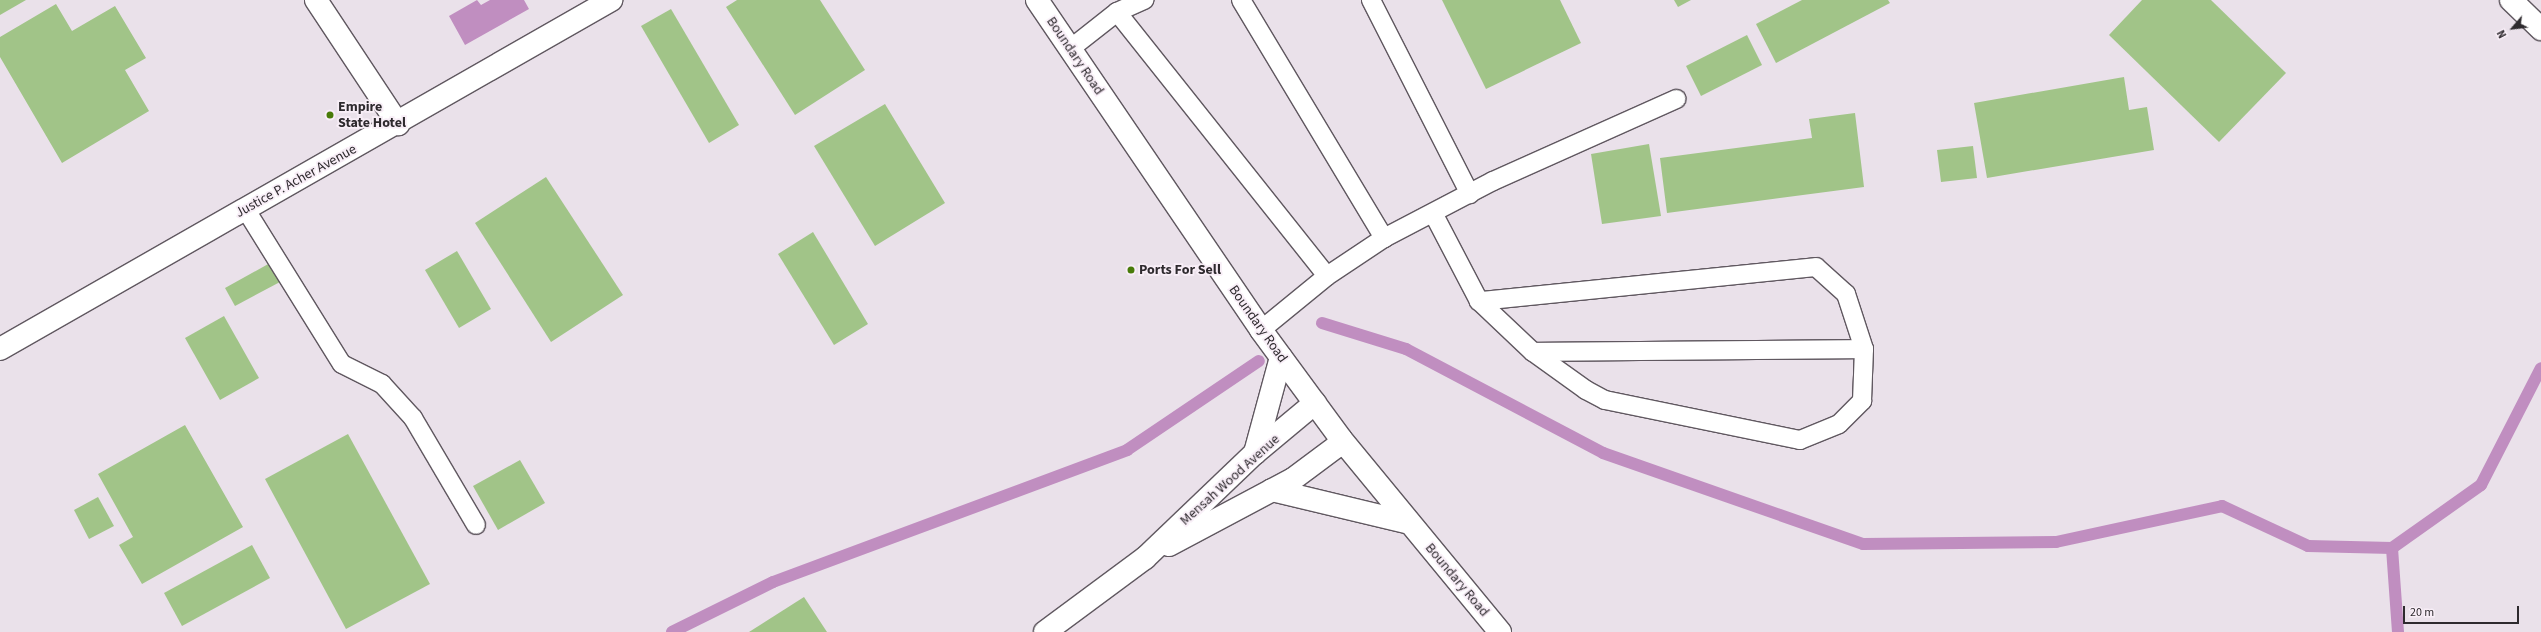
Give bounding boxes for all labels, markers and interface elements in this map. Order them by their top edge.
north arrow [2493,8,2533,48]
street label: Boundary Road [1043,14,1107,98]
text: N [2494,27,2510,41]
place label: Empire State Hotel [338,99,406,132]
marker: Empire State Hotel [325,110,335,120]
street label: Justice P. Acher Avenue [232,141,360,221]
place label: Ports For Sell [1139,262,1221,278]
marker: Ports For Sell [1126,265,1136,275]
street label: Boundary Road [1225,282,1291,366]
street label: Mensah Wood Avenue [1177,431,1283,529]
street label: Boundary Road [1421,540,1493,620]
scale bar [2405,598,2521,624]
text: 20 m [2410,604,2434,621]

